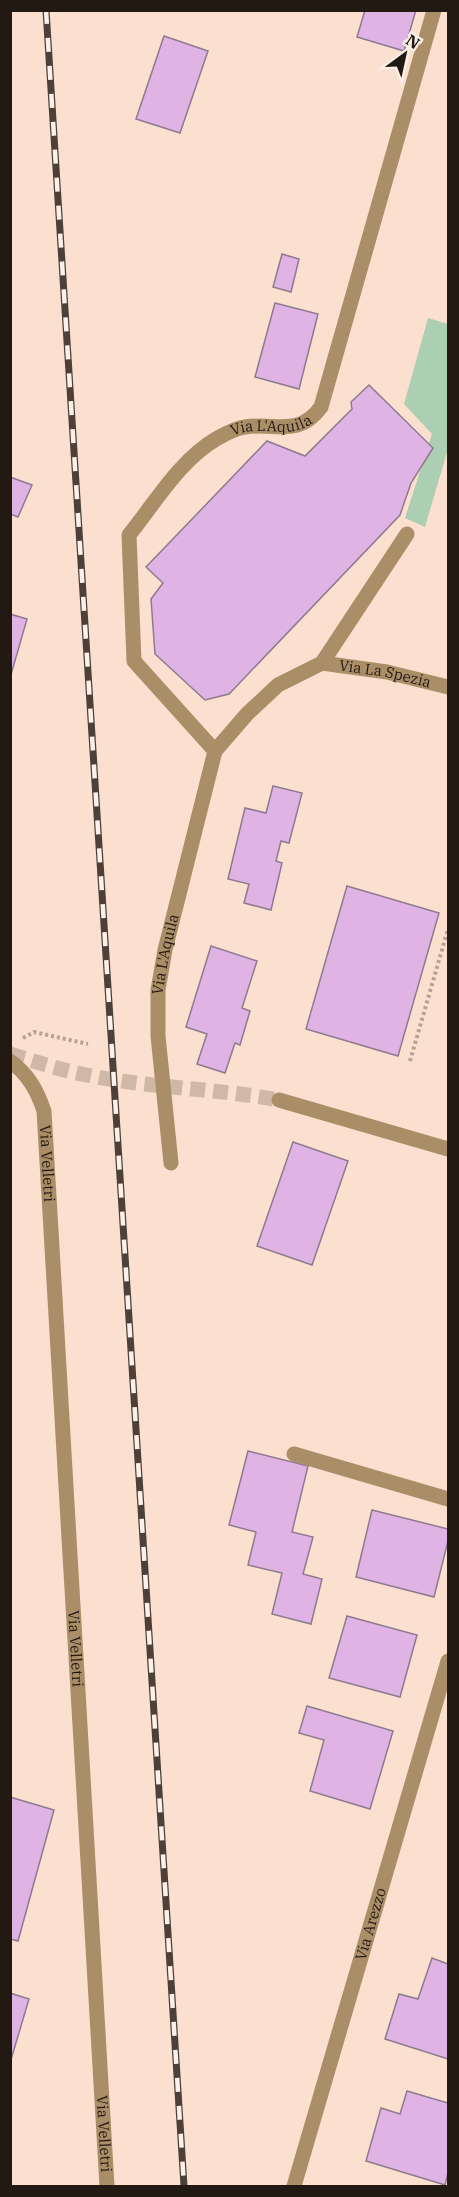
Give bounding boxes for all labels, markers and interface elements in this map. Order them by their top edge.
north arrow [375,24,435,84]
text: N [402,30,424,53]
street label: Via L'Aquila [228,410,316,440]
street label: Via La Spezia [338,655,433,691]
street label: Via L'Aquila [147,912,183,996]
street label: Via Velletri [36,1124,59,1203]
street label: Via Velletri [64,1610,88,1688]
street label: Via Arezzo [351,1885,390,1962]
street label: Via Velletri [93,2095,116,2173]

